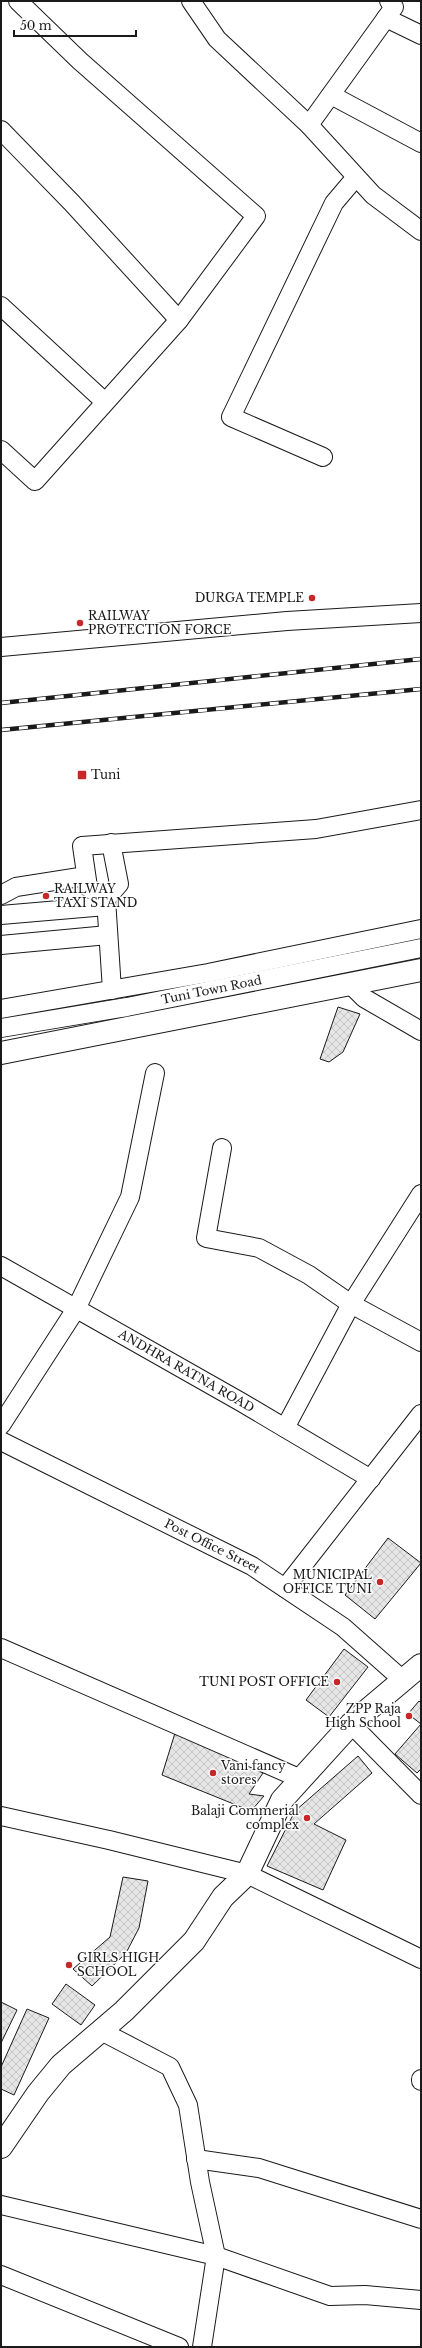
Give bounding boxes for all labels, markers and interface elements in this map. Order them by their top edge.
scale bar [14,12,136,38]
text: 50 m [20,18,52,33]
place label: DURGA TEMPLE [195,590,304,605]
marker: DURGA TEMPLE [307,593,317,603]
place label: RAILWAY PROTECTION FORCE [88,608,232,637]
marker: RAILWAY PROTECTION FORCE [75,618,85,628]
place label: Tuni [91,767,120,782]
marker: Tuni [76,769,88,781]
place label: RAILWAY TAXI STAND [54,881,137,910]
marker: RAILWAY TAXI STAND [41,891,51,901]
street label: Tuni Town Road [160,972,263,1007]
street label: ANDHRA RATNA ROAD [115,1326,257,1415]
street label: Post Office Street [162,1516,264,1577]
place label: MUNICIPAL OFFICE TUNI [283,1567,372,1596]
marker: MUNICIPAL OFFICE TUNI [375,1577,385,1587]
place label: TUNI POST OFFICE [199,1674,329,1689]
marker: TUNI POST OFFICE [332,1677,342,1687]
place label: ZPP Raja High School [325,1701,401,1730]
marker: ZPP Raja High School [404,1711,414,1721]
place label: Vani fancy stores [220,1758,286,1787]
marker: Vani fancy stores [208,1768,218,1778]
place label: Balaji Commerial complex [191,1803,300,1832]
marker: Balaji Commerial complex [302,1813,312,1823]
place label: GIRLS HIGH SCHOOL [77,1950,159,1979]
marker: GIRLS HIGH SCHOOL [64,1960,74,1970]

